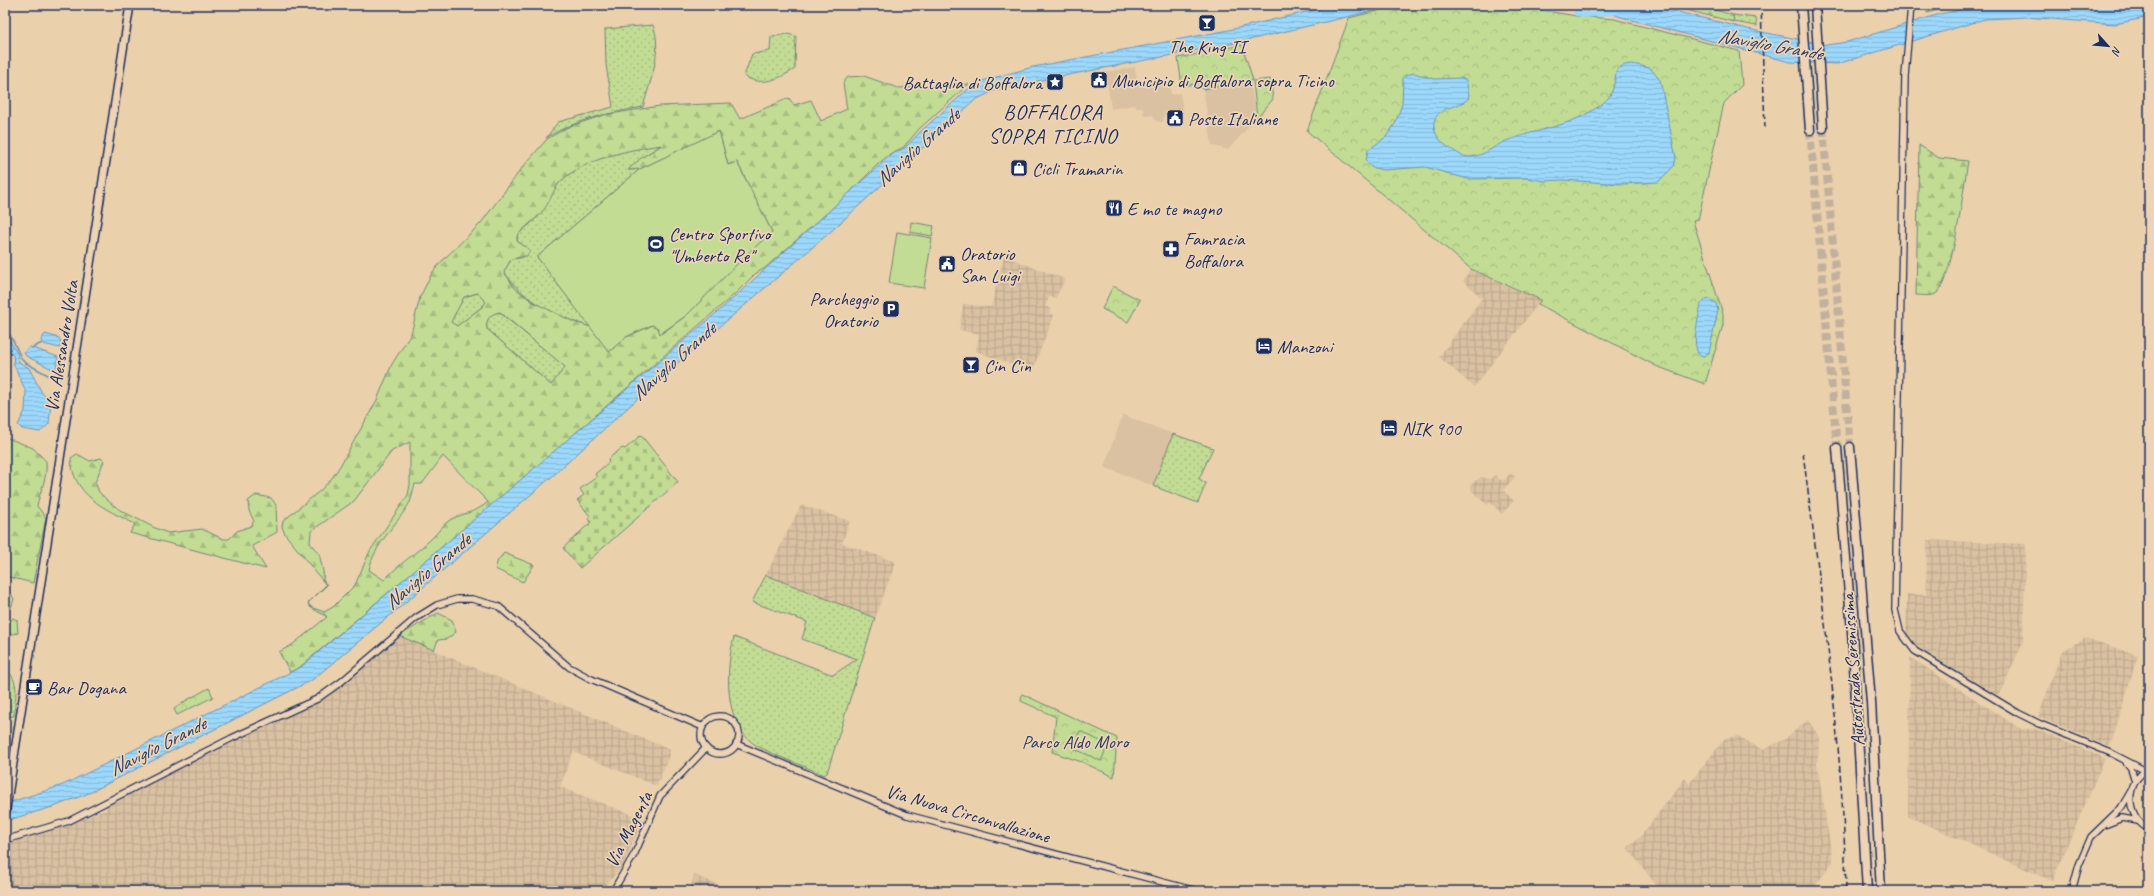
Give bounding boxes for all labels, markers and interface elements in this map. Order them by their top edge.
bar icon: The King II [1197,13,1217,33]
water label: Naviglio Grande [1716,23,1827,67]
north arrow [2088,26,2128,66]
place label: The King II [1168,35,1250,59]
text: N [2108,44,2125,59]
place label: Municipio di Boffalora sopra Ticino [1112,69,1335,93]
public building icon: Municipio di Boffalora sopra Ticino [1089,70,1109,90]
place label: Battaglia di Boffalora [903,71,1044,95]
place icon: Battaglia di Boffalora [1045,72,1065,92]
district label: BOFFALORA SOPRA TICINO [989,99,1119,149]
water label: Naviglio Grande [870,101,967,192]
place label: Poste Italiane [1188,107,1279,131]
public building icon: Poste Italiane [1165,108,1185,128]
place label: Cicli Tramarin [1032,157,1124,181]
shop icon: Cicli Tramarin [1009,158,1029,178]
place label: E mo te magno [1127,197,1223,221]
restaurant icon: E mo te magno [1104,198,1124,218]
place label: Centro Sportivo "Umberto Re" [669,222,772,268]
place label: Famracia Boffalora [1184,227,1246,273]
sports icon: Centro Sportivo "Umberto Re" [646,234,666,254]
pharmacy icon: Famracia Boffalora [1161,239,1181,259]
place label: Oratorio San Luigi [960,242,1022,288]
public building icon: Oratorio San Luigi [937,254,957,274]
street label: Via Alessandro Volta [40,277,84,414]
place label: Parcheggio Oratorio [810,287,879,333]
parking icon: Parcheggio Oratorio [881,299,901,319]
water label: Naviglio Grande [626,315,723,406]
place label: Manzoni [1277,335,1335,359]
hotel icon: Manzoni [1254,336,1274,356]
place label: Cin Cin [984,354,1031,378]
bar icon: Cin Cin [961,355,981,375]
place label: NIK 900 [1402,417,1462,441]
hotel icon: NIK 900 [1379,418,1399,438]
water label: Naviglio Grande [379,526,478,615]
street label: Autostrada Serenissima [1836,591,1870,747]
place label: Bar Dogana [47,676,127,700]
cafe icon: Bar Dogana [24,677,44,697]
water label: Naviglio Grande [105,710,213,781]
park label: Parco Aldo Moro [1022,730,1131,754]
street label: Via Nuova Circonvallazione [883,779,1054,849]
street label: Via Magenta [600,786,659,871]

